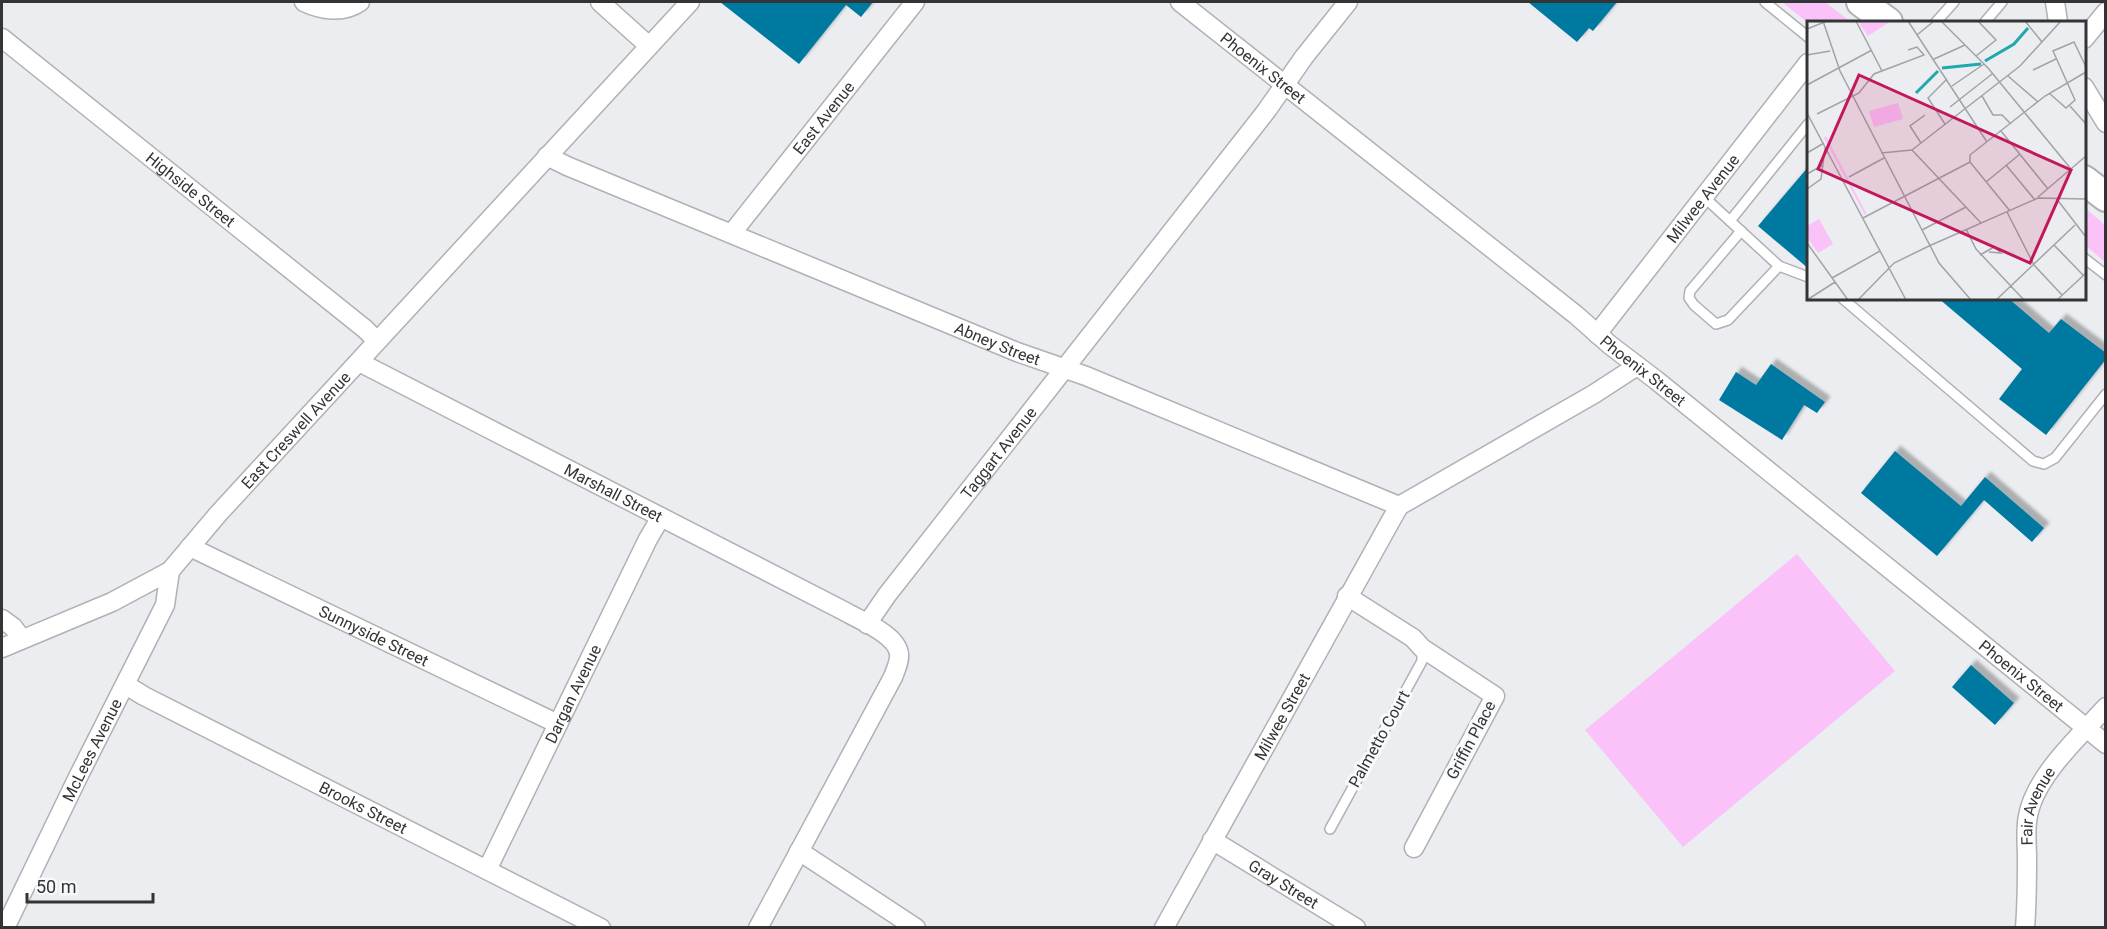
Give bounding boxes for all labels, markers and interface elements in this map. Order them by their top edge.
inset map [1807,21,2086,300]
street label: Phoenix Street [1217,28,1310,107]
street label: East Avenue [789,78,858,158]
street label: Highside Street [142,148,239,231]
street label: Milwee Avenue [1662,150,1743,246]
street label: Abney Street [952,318,1043,369]
street label: Phoenix Street [1596,331,1690,410]
street label: East Creswell Avenue [237,367,354,492]
street label: Taggart Avenue [957,403,1040,502]
street label: Marshall Street [561,460,666,526]
street label: Sunnyside Street [316,601,432,670]
street label: Phoenix Street [1975,636,2068,716]
street label: Dargan Avenue [541,641,605,746]
street label: Milwee Street [1250,670,1314,764]
street label: Palmetto Court [1345,687,1413,791]
street label: McLees Avenue [58,695,126,805]
street label: Griffin Place [1442,697,1500,783]
street label: Fair Avenue [2017,763,2059,846]
street label: Brooks Street [316,777,410,838]
street label: Gray Street [1245,855,1322,912]
scale bar [27,866,153,904]
text: 50 m [36,876,76,897]

